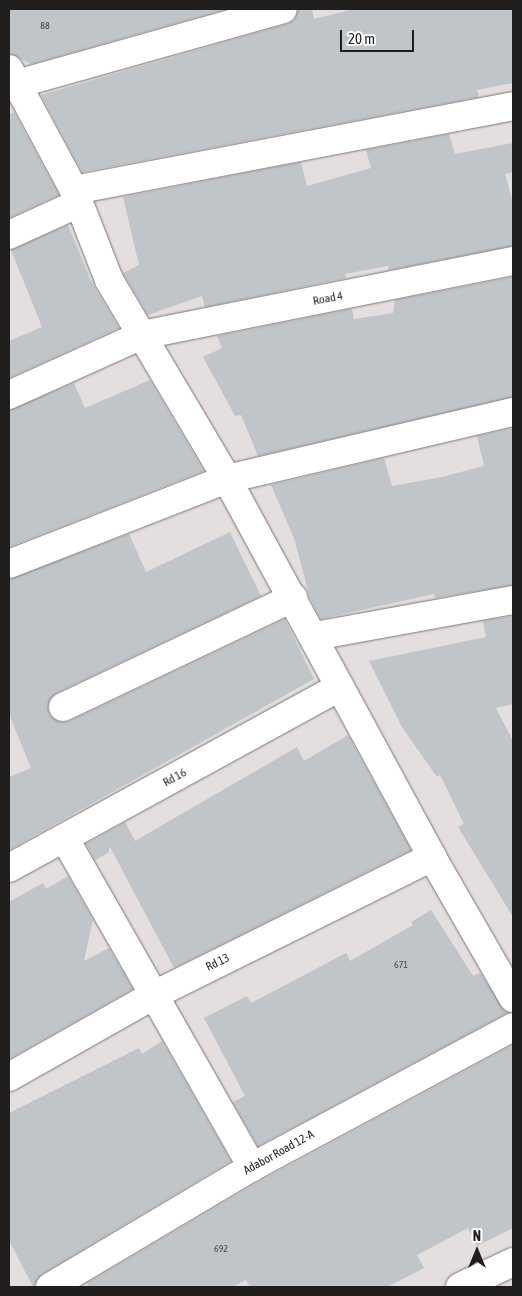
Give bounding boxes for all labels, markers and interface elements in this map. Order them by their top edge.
house number: 88 [40,20,50,32]
scale bar [342,20,416,52]
text: 20 m [348,30,375,47]
street label: Road 4 [312,289,344,309]
street label: Rd 16 [161,766,189,790]
street label: Rd 13 [204,951,232,975]
house number: 671 [394,959,408,971]
street label: Adabor Road 12-A [241,1128,317,1178]
north arrow [452,1226,502,1276]
text: N [473,1228,481,1244]
house number: 692 [214,1243,228,1255]

